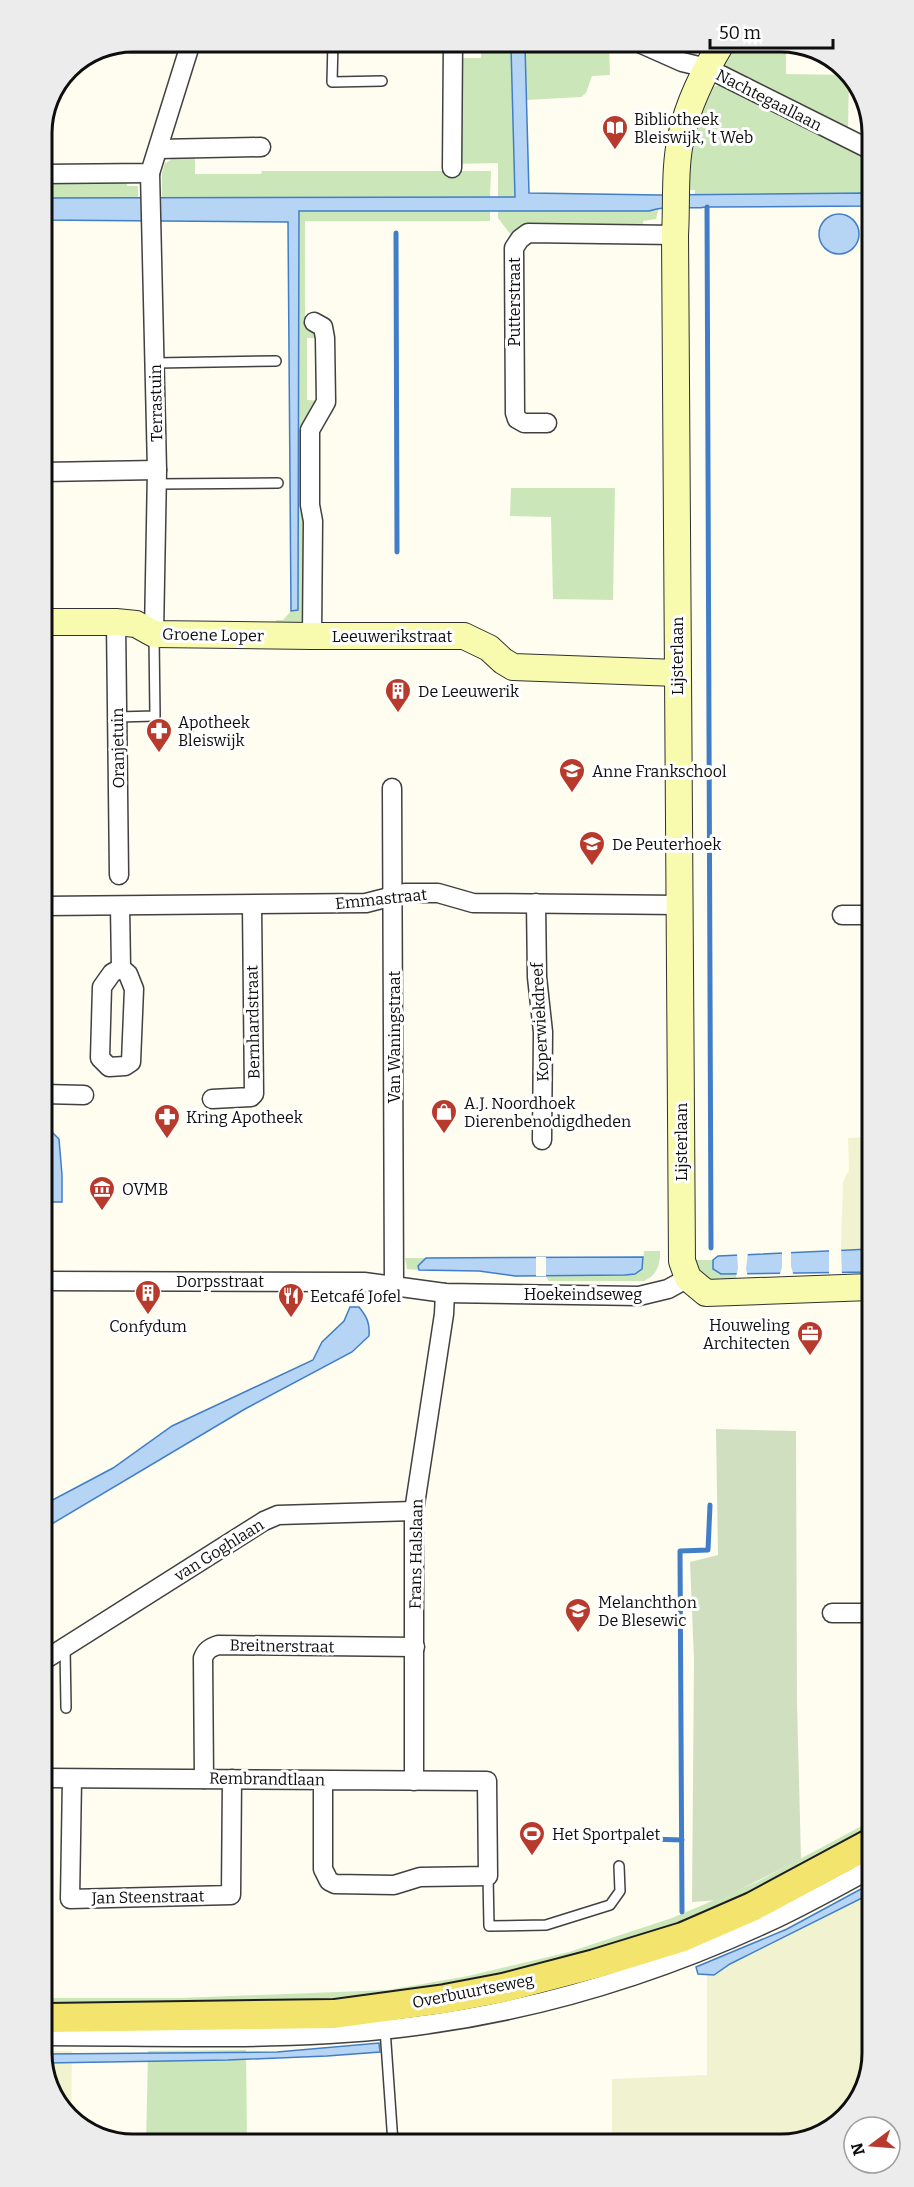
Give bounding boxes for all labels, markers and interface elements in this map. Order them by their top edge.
scale bar [710,12,833,50]
text: 50 m [719,22,761,44]
street label: Nachtegaallaan [713,65,825,135]
place label: Bibliotheek Bleiswijk, 't Web [634,110,753,147]
library icon: Bibliotheek Bleiswijk, 't Web [600,113,630,151]
street label: Putterstraat [505,257,524,347]
street label: Terrastuin [146,364,166,442]
street label: Lijsterlaan [668,617,687,695]
street label: Groene Loper [162,625,264,645]
street label: Leeuwerikstraat [332,627,453,646]
building icon: De Leeuwerik [383,676,413,714]
place label: De Leeuwerik [418,682,519,701]
street label: Oranjetuin [108,707,128,789]
place label: Apotheek Bleiswijk [178,713,250,750]
pharmacy icon: Apotheek Bleiswijk [144,716,174,754]
school or university icon: Anne Frankschool [557,756,587,794]
place label: Anne Frankschool [592,762,727,781]
school or university icon: De Peuterhoek [577,829,607,867]
place label: De Peuterhoek [612,835,721,854]
street label: Emmastraat [334,885,428,913]
street label: Koperwiekdreef [527,961,553,1082]
street label: Bernhardstraat [243,965,263,1079]
street label: Van Waningstraat [385,970,404,1103]
place label: A.J. Noordhoek Dierenbenodigdheden [464,1094,631,1131]
shop icon: A.J. Noordhoek Dierenbenodigdheden [429,1097,459,1135]
pharmacy icon: Kring Apotheek [152,1102,182,1140]
street label: Lijsterlaan [672,1103,691,1181]
place label: Kring Apotheek [186,1108,303,1127]
museum icon: OVMB [87,1174,117,1212]
place label: OVMB [122,1180,168,1199]
street label: Dorpsstraat [176,1272,264,1291]
building icon: Confydum [133,1278,163,1316]
restaurant icon: Eetcafé Jofel [276,1281,306,1319]
street label: Hoekeindseweg [524,1285,642,1304]
place label: Eetcafé Jofel [310,1287,402,1306]
place label: Houweling Architecten [703,1316,790,1353]
place label: Confydum [109,1317,187,1336]
office icon: Houweling Architecten [795,1319,825,1357]
street label: Frans Halslaan [406,1499,426,1609]
street label: van Goghlaan [170,1515,267,1586]
place label: Melanchthon De Blesewic [598,1593,697,1630]
school or university icon: Melanchthon De Blesewic [563,1596,593,1634]
street label: Breitnerstraat [229,1636,335,1656]
street label: Rembrandtlaan [209,1768,325,1790]
sports icon: Het Sportpalet [517,1819,547,1857]
place label: Het Sportpalet [552,1825,661,1844]
street label: Jan Steenstraat [90,1887,205,1908]
street label: Overbuurtseweg [411,1970,535,2012]
north arrow [842,2115,902,2175]
text: N [847,2140,869,2158]

